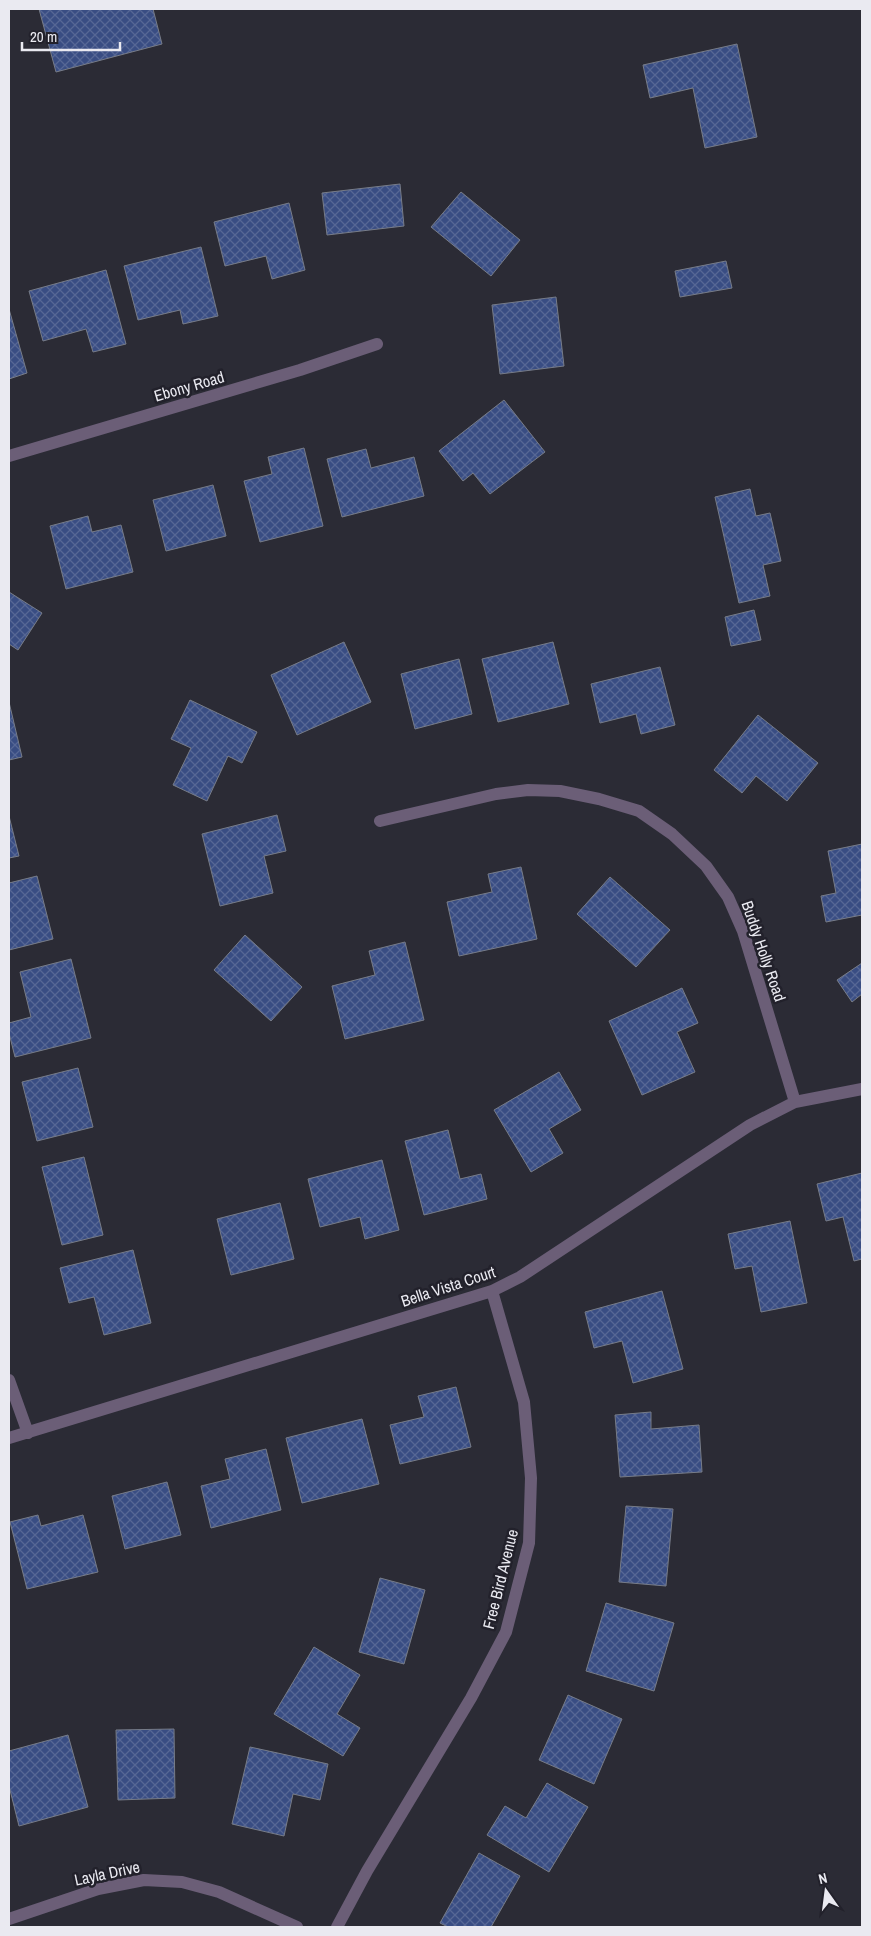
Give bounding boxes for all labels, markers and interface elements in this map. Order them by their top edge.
scale bar [22,20,120,52]
text: 20 m [30,26,57,47]
street label: Ebony Road [151,365,227,407]
street label: Buddy Holly Road [737,898,791,1004]
street label: Bella Vista Court [398,1260,498,1312]
street label: Free Bird Avenue [477,1527,523,1631]
street label: Layla Drive [72,1855,142,1891]
north arrow [801,1866,851,1916]
text: N [817,1869,829,1888]

